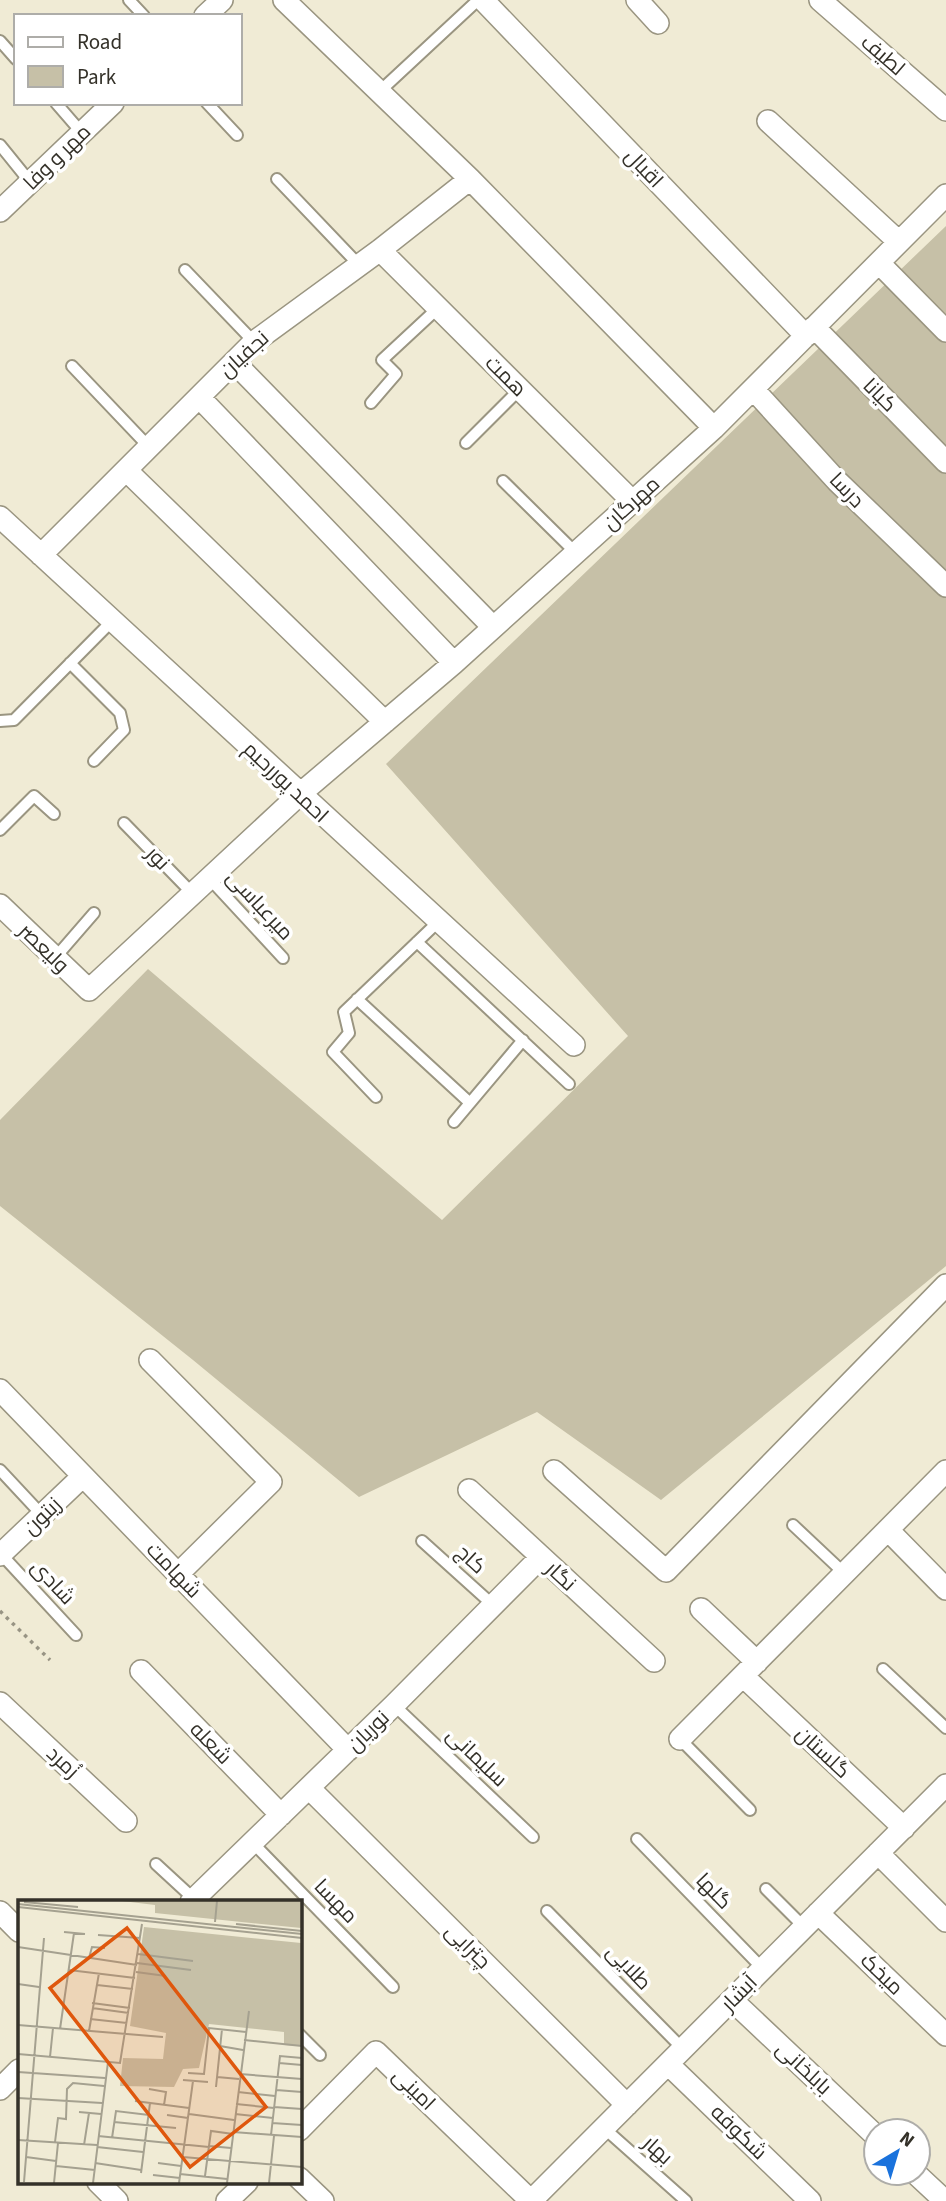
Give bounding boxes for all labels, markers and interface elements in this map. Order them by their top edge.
legend [14,14,242,105]
text: Road [77,27,122,57]
street label: لطیف [854,27,912,83]
text: Park [77,62,117,92]
street label: مهر و وفا [16,117,98,197]
street label: اقبال [618,141,670,195]
street label: نجفیان [212,323,276,385]
street label: همت [478,348,534,404]
street label: کیانا [856,371,904,419]
street label: درسا [823,465,871,515]
street label: مهرگان [596,469,666,537]
street label: احمد پوررحیم [237,734,335,830]
street label: نور [138,838,177,877]
street label: میرعباسی [219,863,301,947]
street label: ولیعصر [11,916,76,980]
street label: زیتون [16,1490,68,1542]
street label: شهامت [140,1535,208,1605]
street label: کاج [449,1537,493,1581]
street label: شادی [24,1553,82,1611]
street label: نگار [538,1553,583,1598]
street label: نوریان [340,1703,396,1759]
street label: شعله [183,1715,239,1771]
street label: گلستان [789,1719,857,1785]
street label: سلیمانی [440,1720,514,1794]
street label: زُمرد [40,1739,86,1785]
street label: گلها [689,1866,739,1916]
street label: مهسا [307,1872,365,1930]
inset map [18,1900,301,2184]
street label: چترایی [438,1916,498,1976]
street label: طلایی [599,1937,659,1997]
street label: میخک [854,1946,910,2002]
street label: آبشار [713,1968,764,2019]
street label: بابلخانی [769,2034,839,2102]
street label: امینی [386,2061,442,2117]
street label: شکوفه [704,2098,774,2166]
north arrow [862,2117,932,2187]
text: N [893,2125,920,2154]
street label: بهار [636,2128,680,2172]

